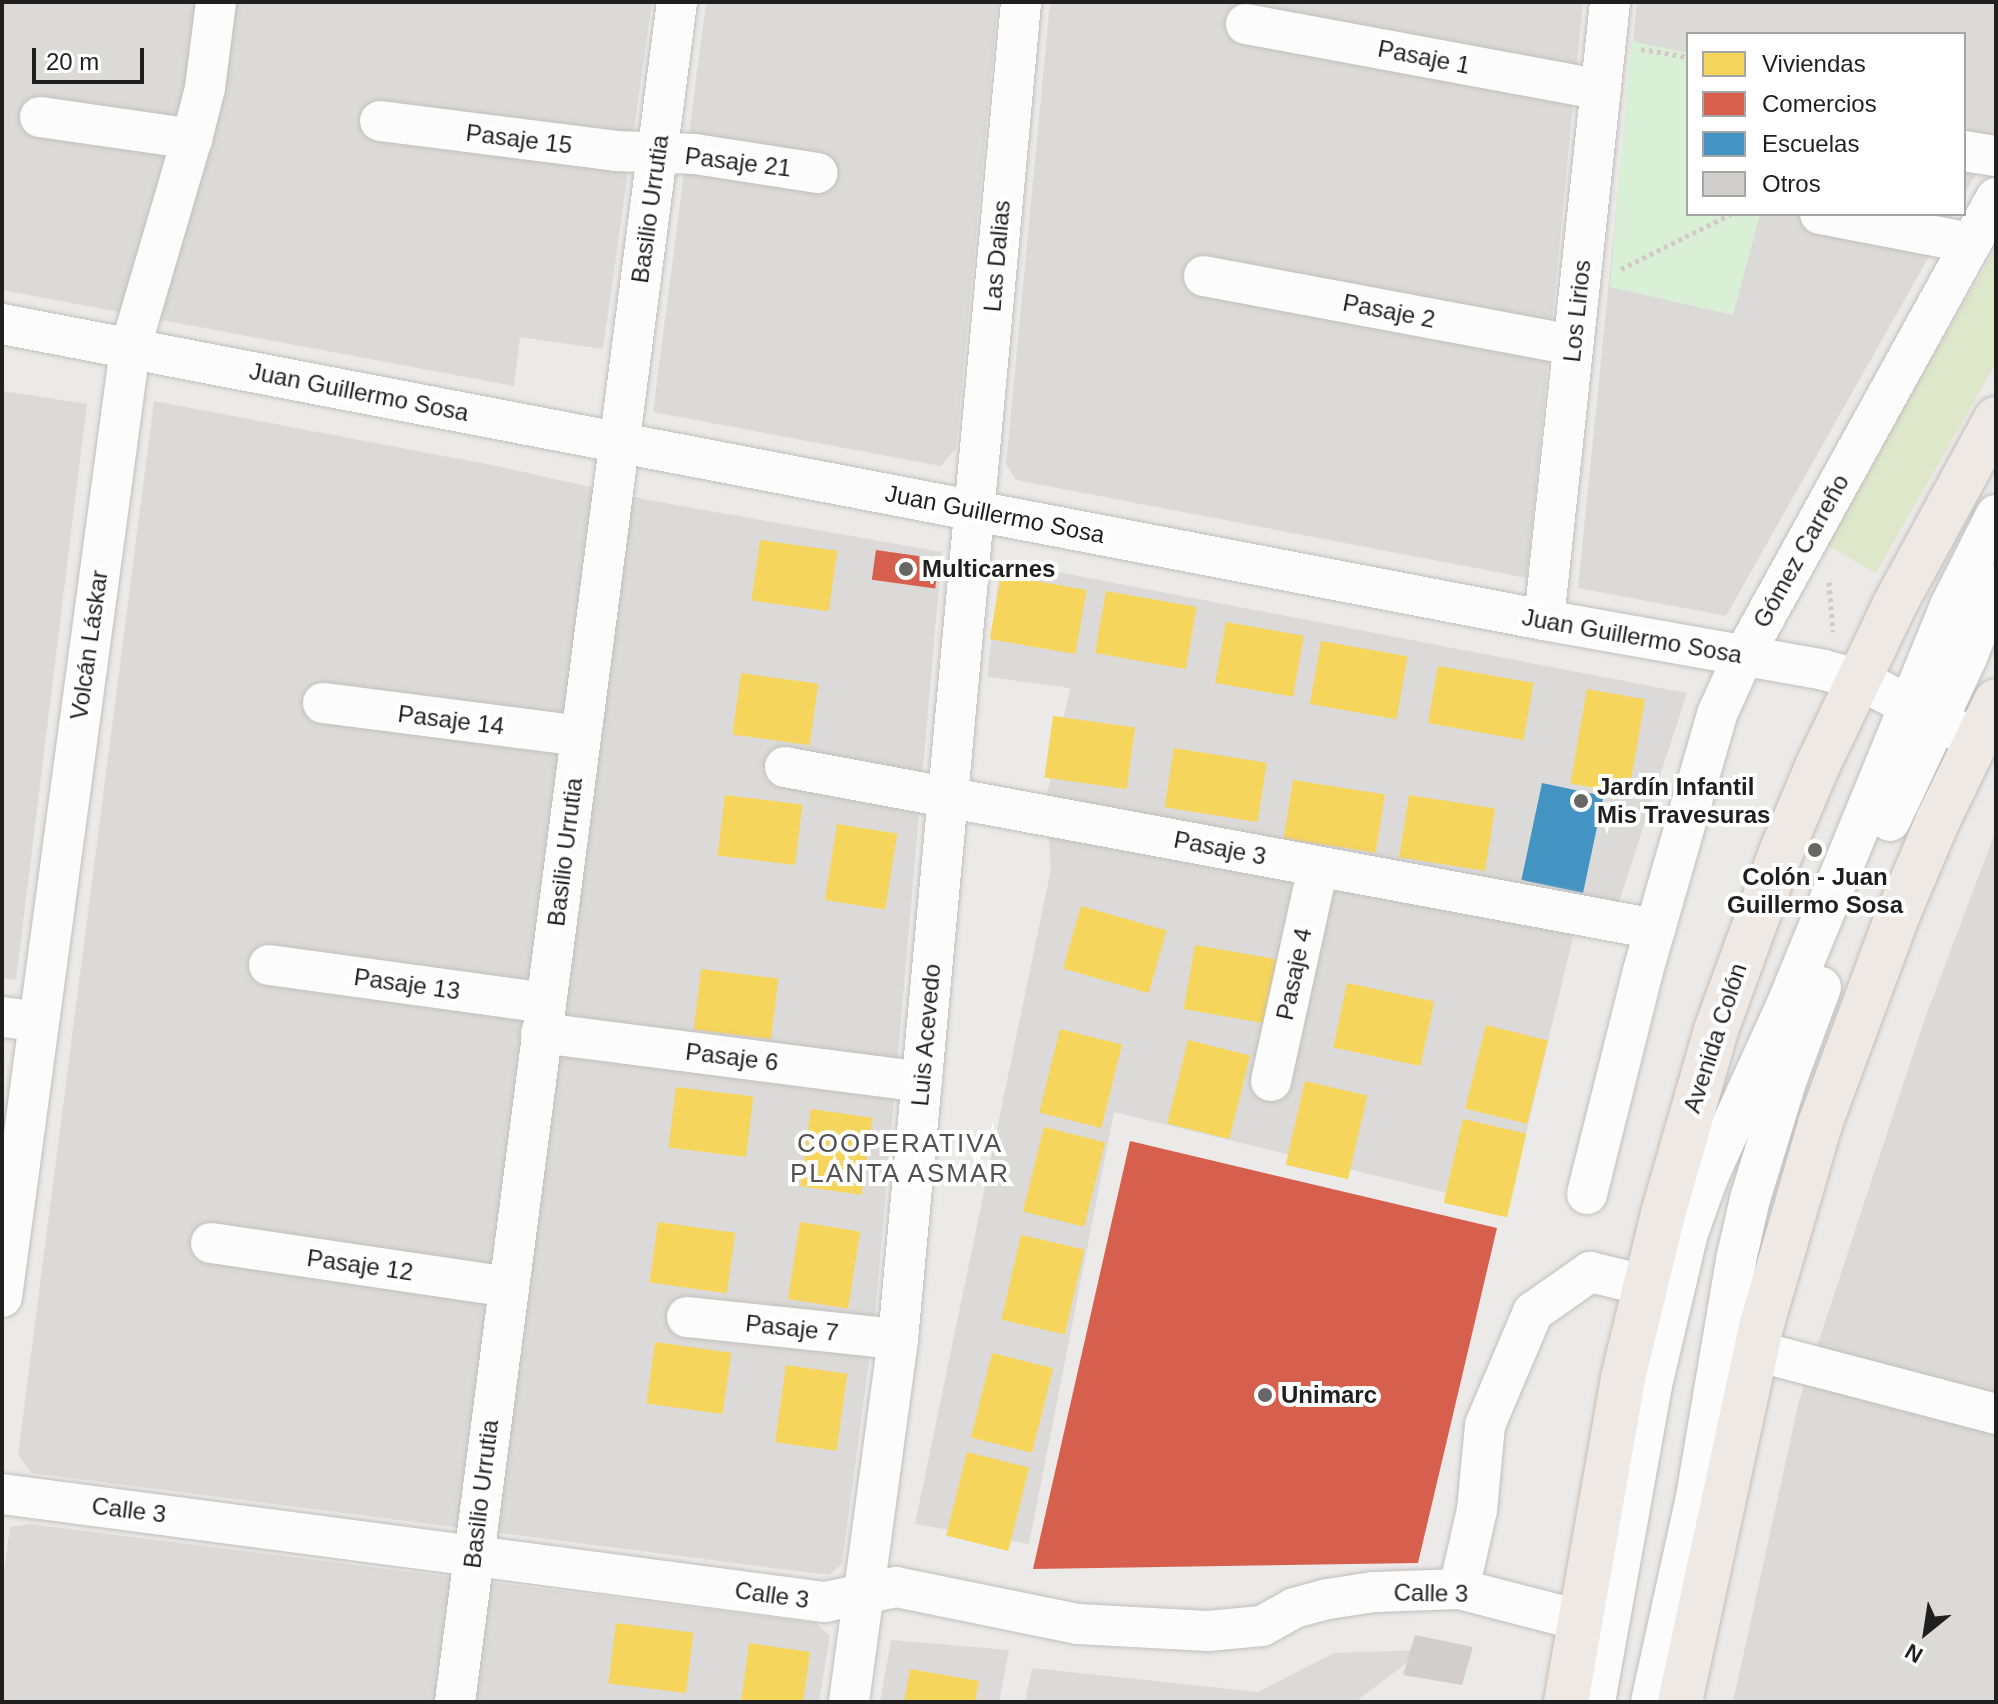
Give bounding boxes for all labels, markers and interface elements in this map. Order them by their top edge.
scale bar [36,32,148,82]
legend [1686,32,1966,216]
street label: Pasaje 1 [1375,34,1473,80]
text: 20 m [46,48,99,75]
text: Viviendas [1762,50,1866,77]
text: Comercios [1762,90,1877,117]
street label: Pasaje 15 [464,118,574,160]
text: Escuelas [1762,130,1859,157]
street label: Basilio Urrutia [625,133,675,285]
street label: Pasaje 21 [683,141,793,183]
text: Otros [1762,170,1821,197]
street label: Las Dalias [978,199,1016,313]
street label: Los Lirios [1557,258,1597,364]
street label: Pasaje 2 [1340,288,1438,334]
street label: Juan Guillermo Sosa [247,357,471,427]
street label: Gómez Carreño [1747,469,1855,633]
street label: Juan Guillermo Sosa [883,479,1107,549]
place label: Multicarnes [922,555,1055,583]
marker: Multicarnes [897,560,915,578]
street label: Volcán Láskar [64,568,114,722]
street label: Juan Guillermo Sosa [1520,602,1744,670]
street label: Pasaje 14 [396,699,506,741]
place label: Jardín Infantil Mis Travesuras [1597,773,1770,829]
street label: Basilio Urrutia [542,776,588,928]
marker: Jardín Infantil Mis Travesuras [1572,792,1590,810]
street label: Pasaje 3 [1171,825,1269,871]
marker: Colón - Juan Guillermo Sosa [1806,841,1824,859]
place label: Colón - Juan Guillermo Sosa [1727,863,1903,919]
street label: Pasaje 4 [1270,925,1318,1023]
street label: Avenida Colón [1677,960,1753,1116]
street label: Pasaje 13 [352,962,462,1006]
street label: Luis Acevedo [905,962,947,1108]
street label: Pasaje 6 [684,1037,780,1077]
district label: COOPERATIVA PLANTA ASMAR [789,1128,1011,1190]
street label: Pasaje 12 [305,1243,415,1287]
street label: Pasaje 7 [744,1309,840,1347]
place label: Unimarc [1281,1381,1377,1409]
marker: Unimarc [1256,1386,1274,1404]
street label: Basilio Urrutia [458,1418,504,1570]
street label: Calle 3 [90,1491,168,1529]
street label: Calle 3 [733,1576,811,1614]
street label: Calle 3 [1393,1578,1469,1608]
north arrow [1886,1592,1966,1672]
text: N [1901,1638,1927,1668]

